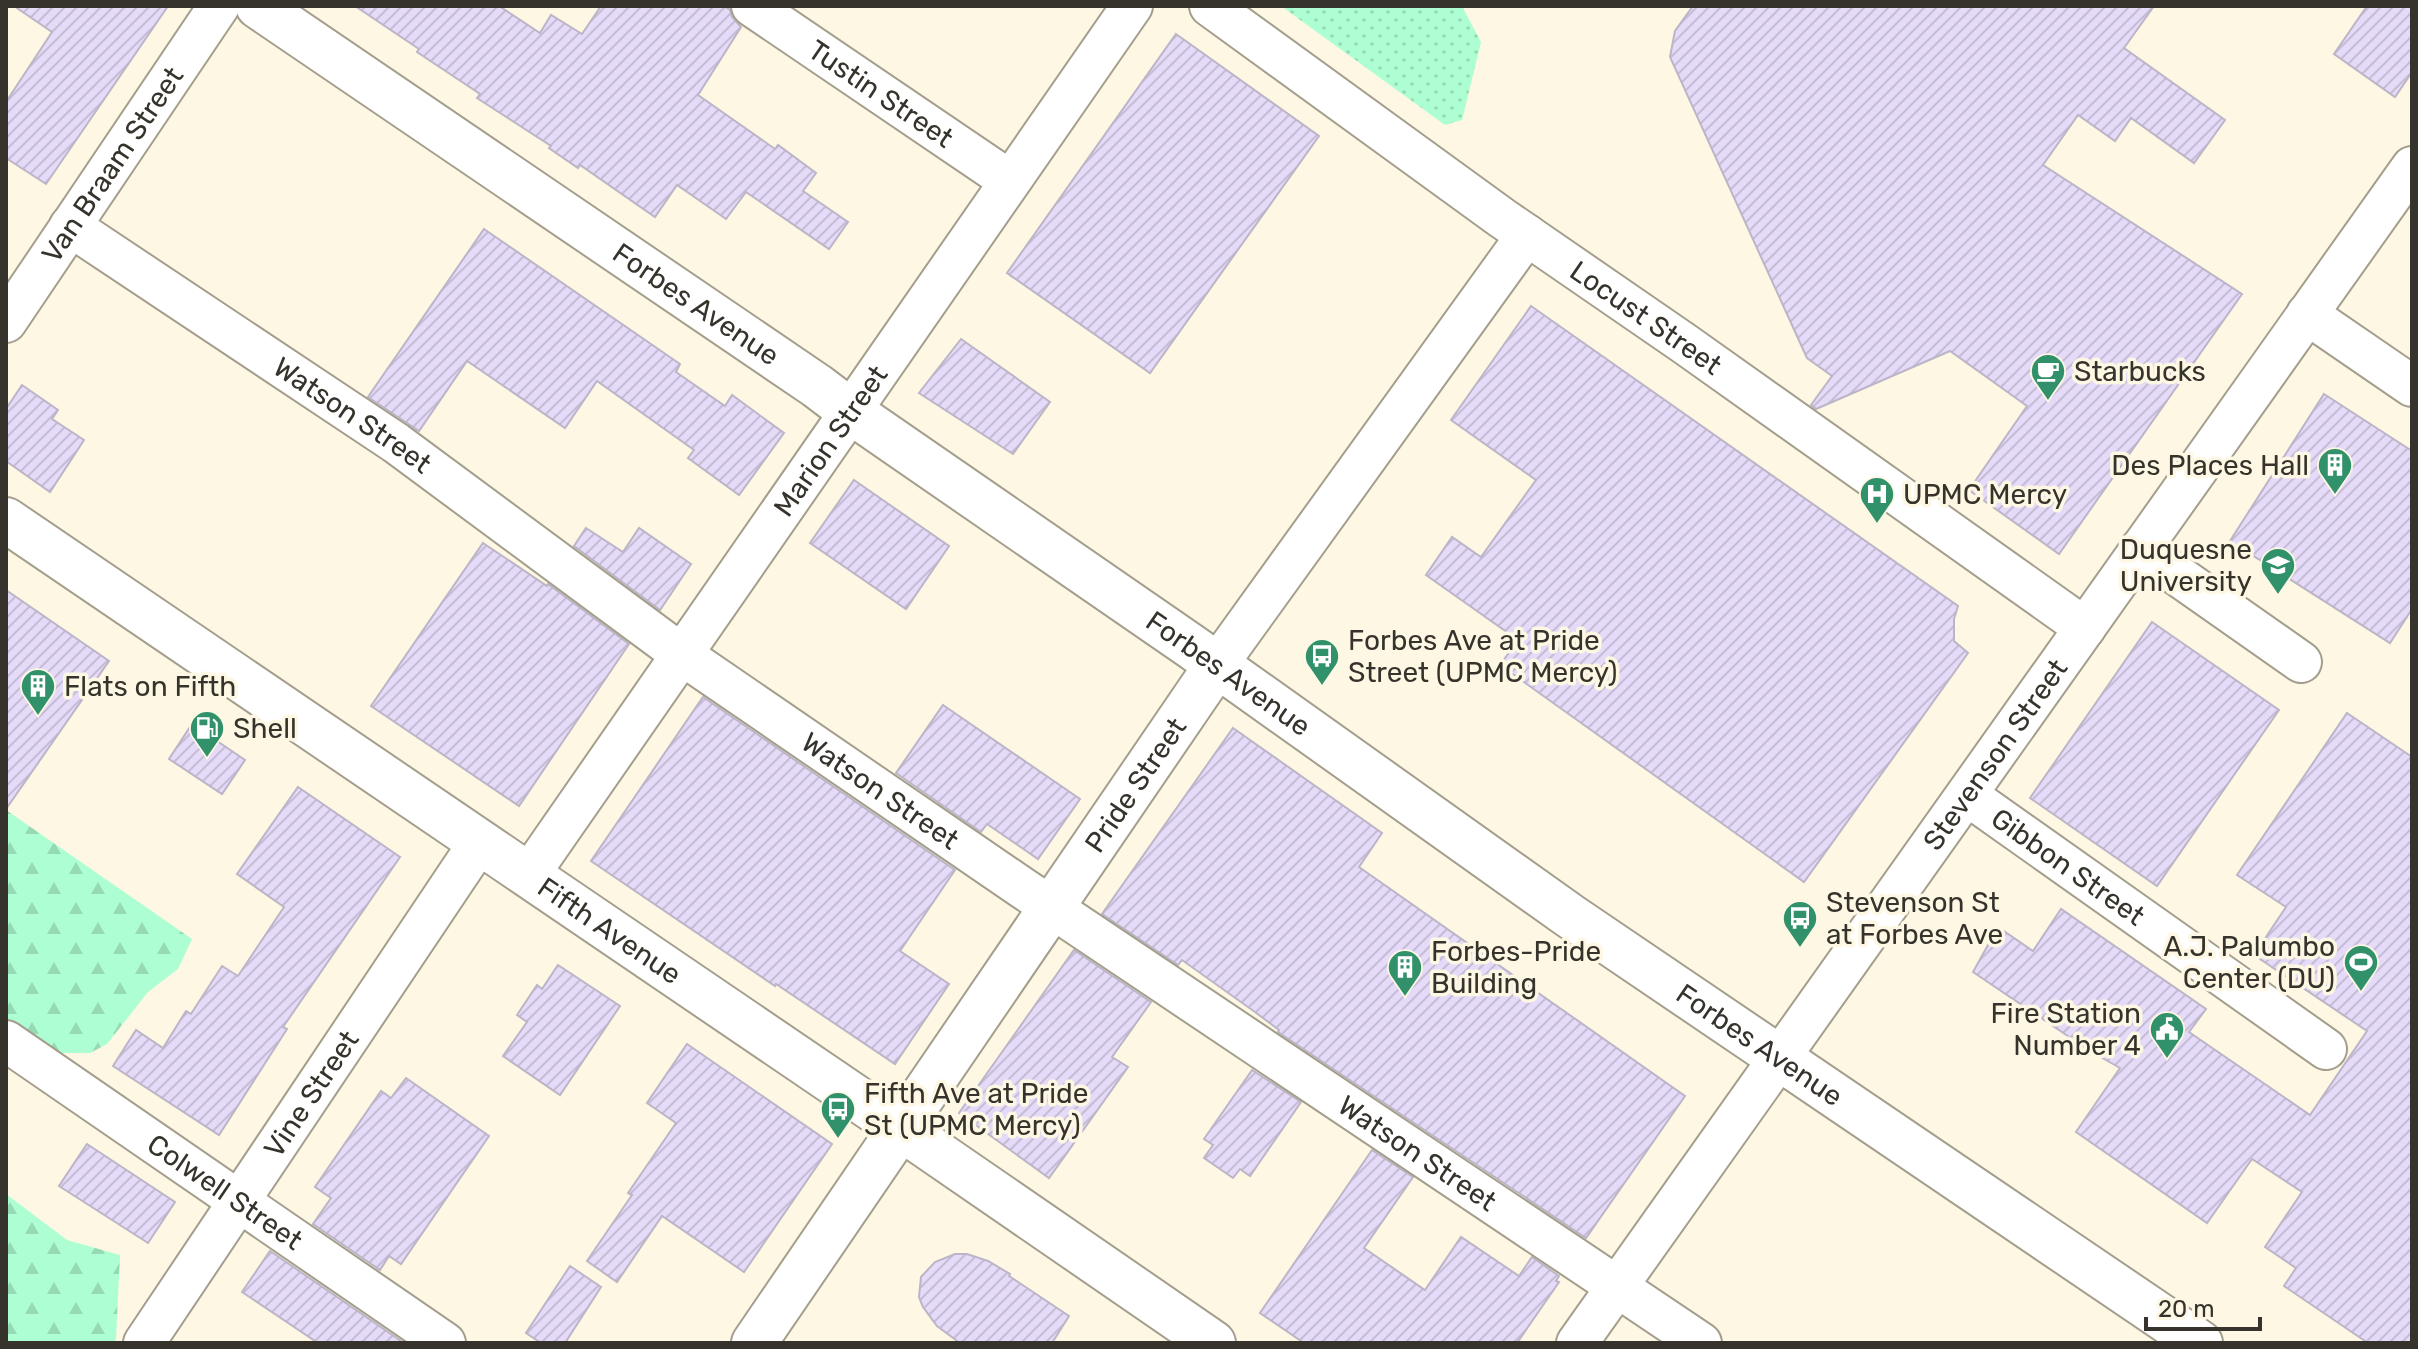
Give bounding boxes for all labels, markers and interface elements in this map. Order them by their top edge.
street label: Tustin Street [802,33,960,154]
street label: Van Braam Street [35,60,190,269]
street label: Forbes Avenue [607,236,786,372]
street label: Locust Street [1564,254,1728,381]
street label: Watson Street [268,350,438,480]
cafe icon: Starbucks [2029,352,2067,402]
place label: Starbucks [2074,355,2206,388]
street label: Marion Street [767,359,894,522]
building icon: Des Places Hall [2316,446,2354,496]
place label: Des Places Hall [2111,449,2309,482]
hospital icon: UPMC Mercy [1858,475,1896,525]
place label: UPMC Mercy [1903,478,2067,511]
place label: Duquesne University [2120,533,2252,598]
school or university icon: Duquesne University [2259,546,2297,596]
street label: Forbes Avenue [1140,604,1317,743]
place label: Forbes Ave at Pride Street (UPMC Mercy) [1348,624,1617,689]
bus stop icon: Forbes Ave at Pride Street (UPMC Mercy) [1303,637,1341,687]
street label: Stevenson Street [1916,652,2074,856]
building icon: Flats on Fifth [19,667,57,717]
place label: Flats on Fifth [64,670,236,703]
fuel station icon: Shell [188,709,226,759]
street label: Pride Street [1078,711,1193,858]
place label: Shell [233,712,297,745]
street label: Watson Street [796,725,965,856]
street label: Gibbon Street [1985,801,2151,932]
street label: Fifth Avenue [532,870,688,991]
place label: Stevenson St at Forbes Ave [1826,886,2003,951]
bus stop icon: Stevenson St at Forbes Ave [1781,899,1819,949]
place label: A.J. Palumbo Center (DU) [2164,930,2335,995]
place label: Forbes-Pride Building [1431,935,1601,1000]
sports icon: A.J. Palumbo Center (DU) [2342,943,2380,993]
building icon: Forbes-Pride Building [1386,948,1424,998]
street label: Forbes Avenue [1670,977,1849,1113]
place label: Fire Station Number 4 [1991,997,2141,1062]
public building icon: Fire Station Number 4 [2148,1010,2186,1060]
street label: Vine Street [257,1024,365,1163]
place label: Fifth Ave at Pride St (UPMC Mercy) [864,1077,1088,1142]
street label: Watson Street [1332,1088,1503,1218]
bus stop icon: Fifth Ave at Pride St (UPMC Mercy) [819,1090,857,1140]
street label: Colwell Street [141,1127,309,1257]
scale bar [2146,1281,2260,1331]
text: 20 m [2158,1295,2215,1323]

